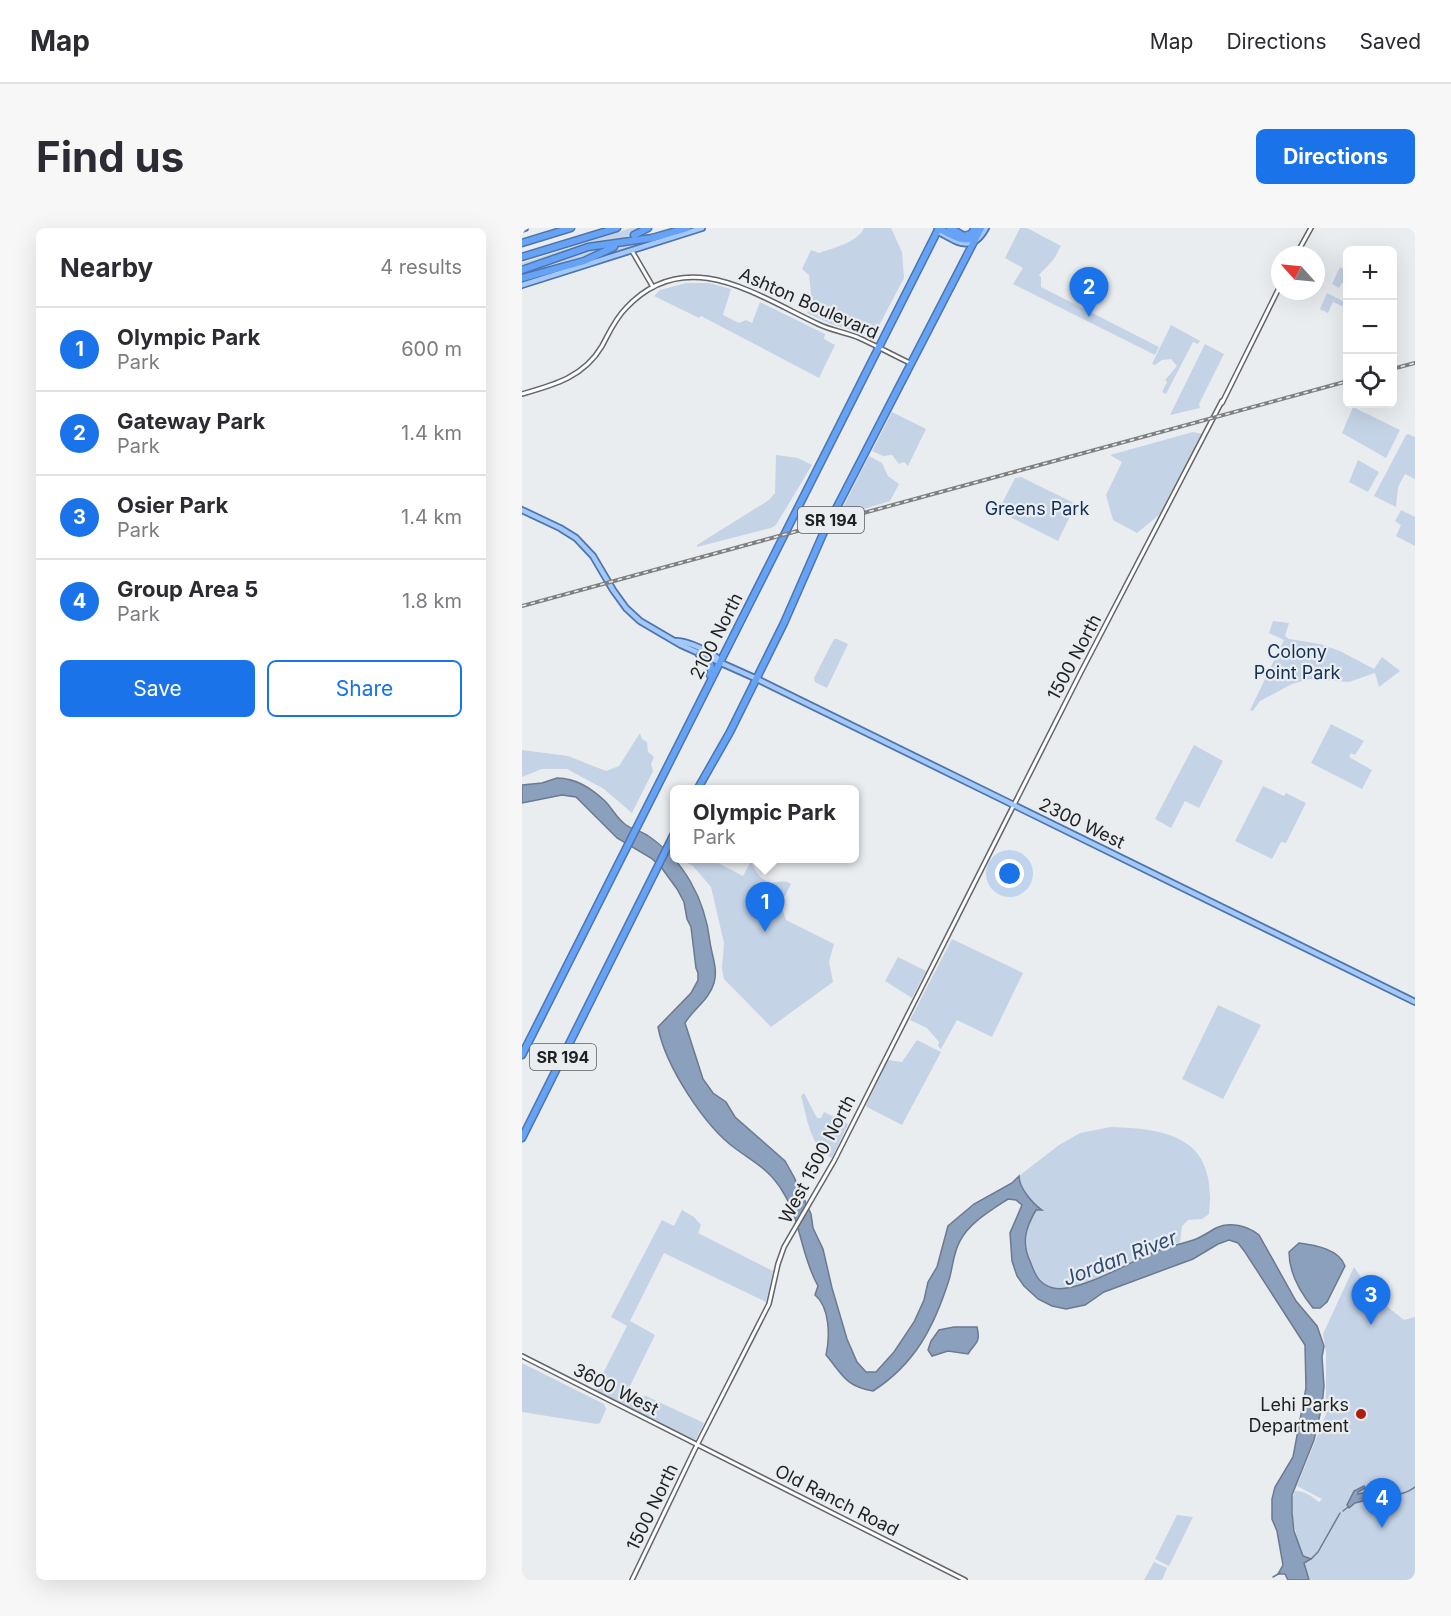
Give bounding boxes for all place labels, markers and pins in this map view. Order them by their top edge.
pin: 2 [1070,268,1108,317]
pin: 1 [746,882,784,932]
pin: 3 [1352,1276,1390,1325]
place label: Lehi Parks Department [1248,1394,1349,1436]
marker: Lehi Parks Department [1354,1407,1368,1421]
pin: 4 [1362,1478,1402,1528]

